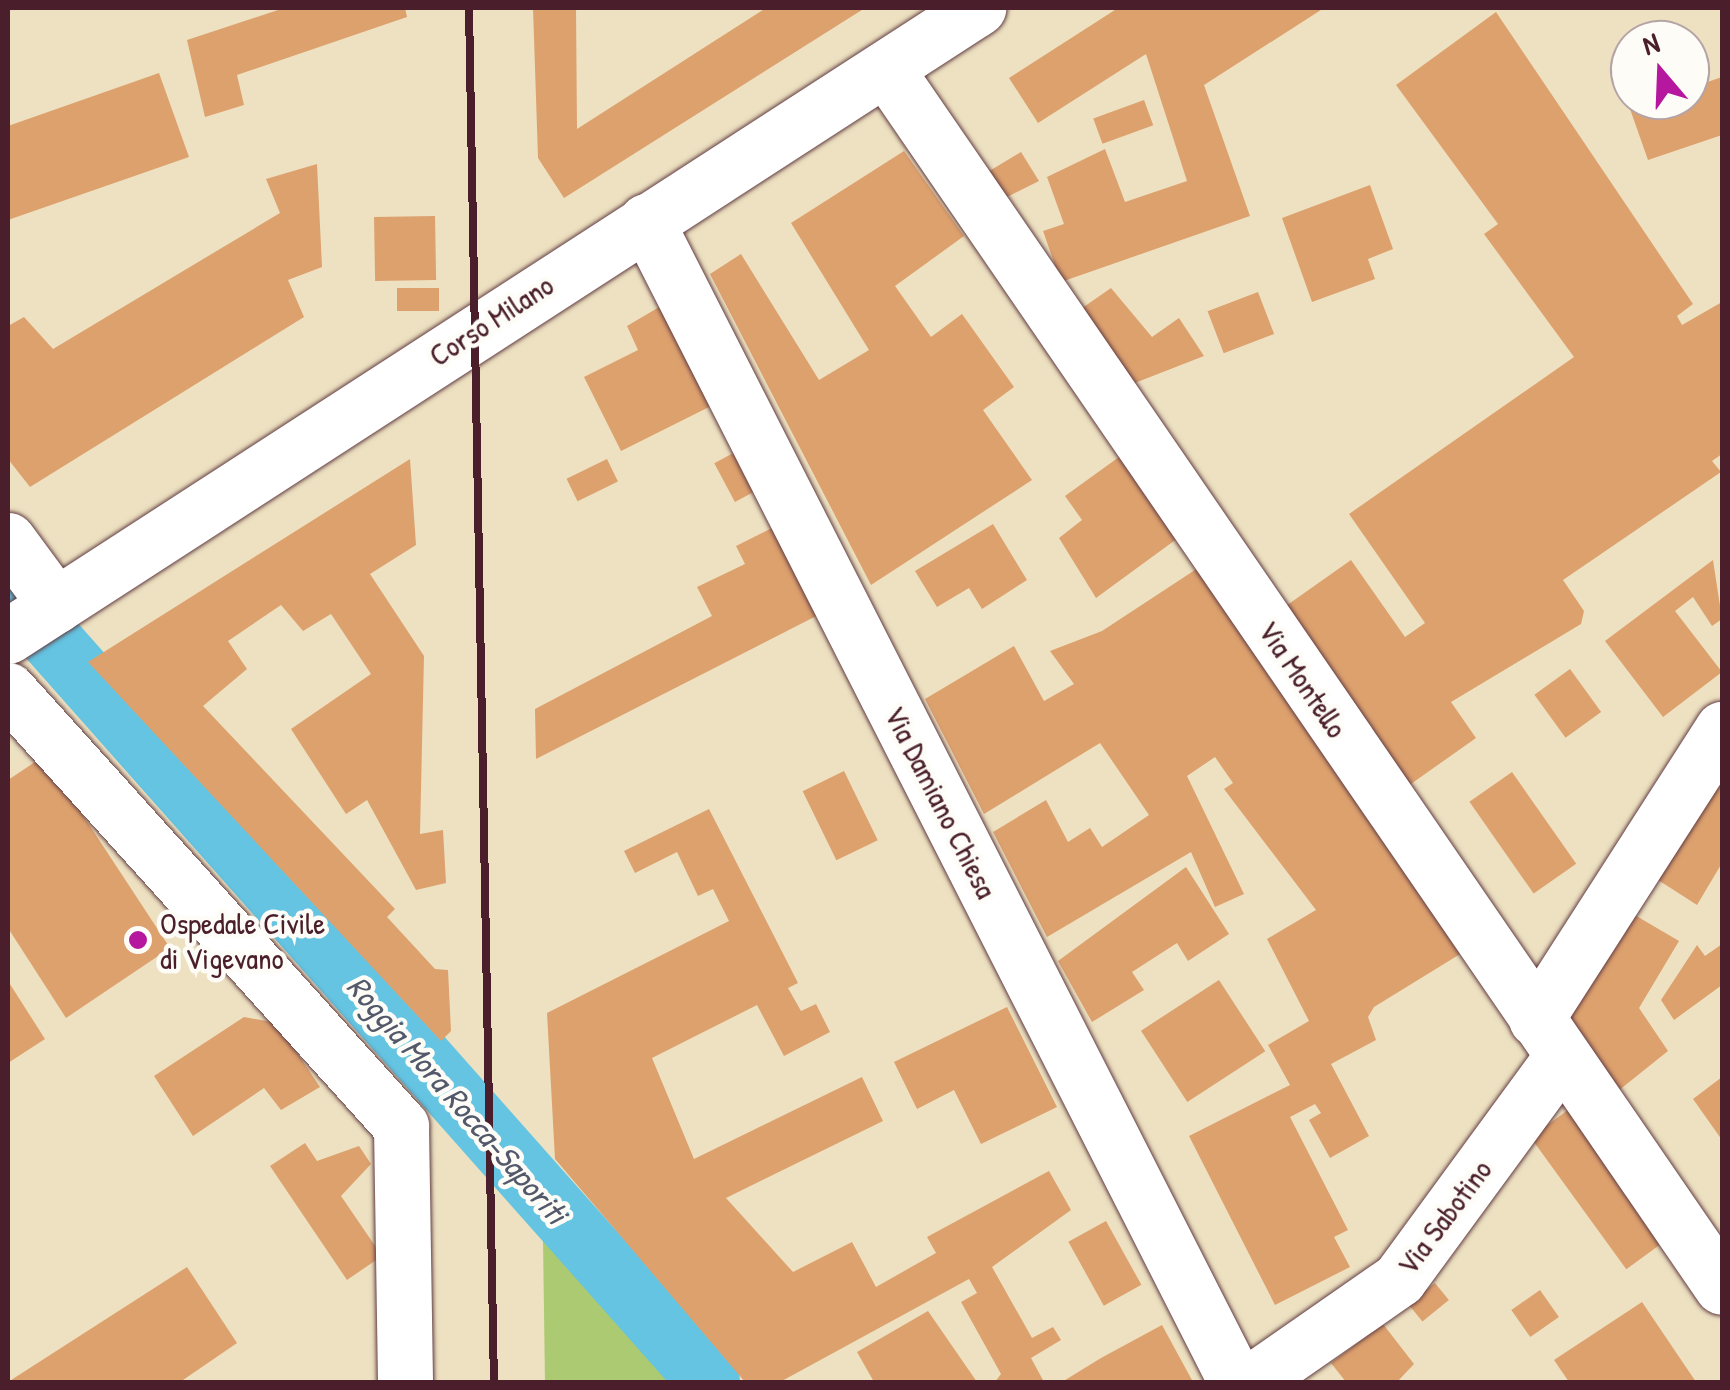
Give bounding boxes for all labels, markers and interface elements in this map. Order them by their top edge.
north arrow [1610,20,1710,120]
text: N [1638,23,1664,64]
street label: Corso Milano [422,267,560,373]
street label: Via Montello [1251,614,1355,744]
street label: Via Damiano Chiesa [877,700,1005,904]
place label: Ospedale Civile di Vigevano [160,905,325,976]
marker: Ospedale Civile di Vigevano [125,927,151,953]
water label: Roggia Mora Rocca-Saporiti [339,968,575,1232]
street label: Via Sabotino [1389,1152,1499,1282]

